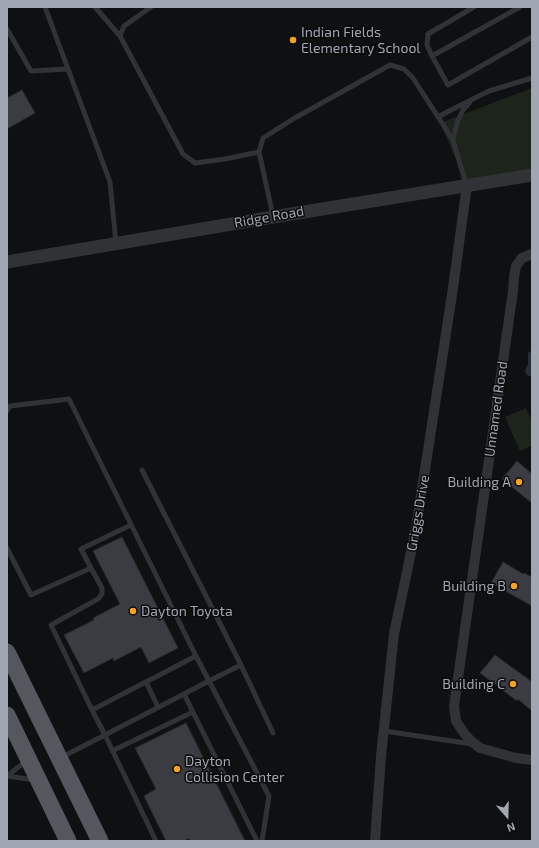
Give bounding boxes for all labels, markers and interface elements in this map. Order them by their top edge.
place label: Indian Fields Elementary School [301,24,420,56]
marker: Indian Fields Elementary School [288,35,298,45]
street label: Ridge Road [233,203,305,231]
street label: Unnamed Road [481,360,511,458]
street label: Griggs Drive [403,474,433,552]
place label: Building A [447,474,511,490]
marker: Building A [514,477,524,487]
place label: Building B [442,578,506,594]
marker: Building B [509,581,519,591]
place label: Dayton Toyota [141,603,233,619]
marker: Dayton Toyota [128,606,138,616]
place label: Building C [442,676,505,692]
marker: Building C [508,679,518,689]
place label: Dayton Collision Center [185,753,285,786]
marker: Dayton Collision Center [172,764,182,774]
north arrow [487,796,527,836]
text: N [505,820,517,835]

